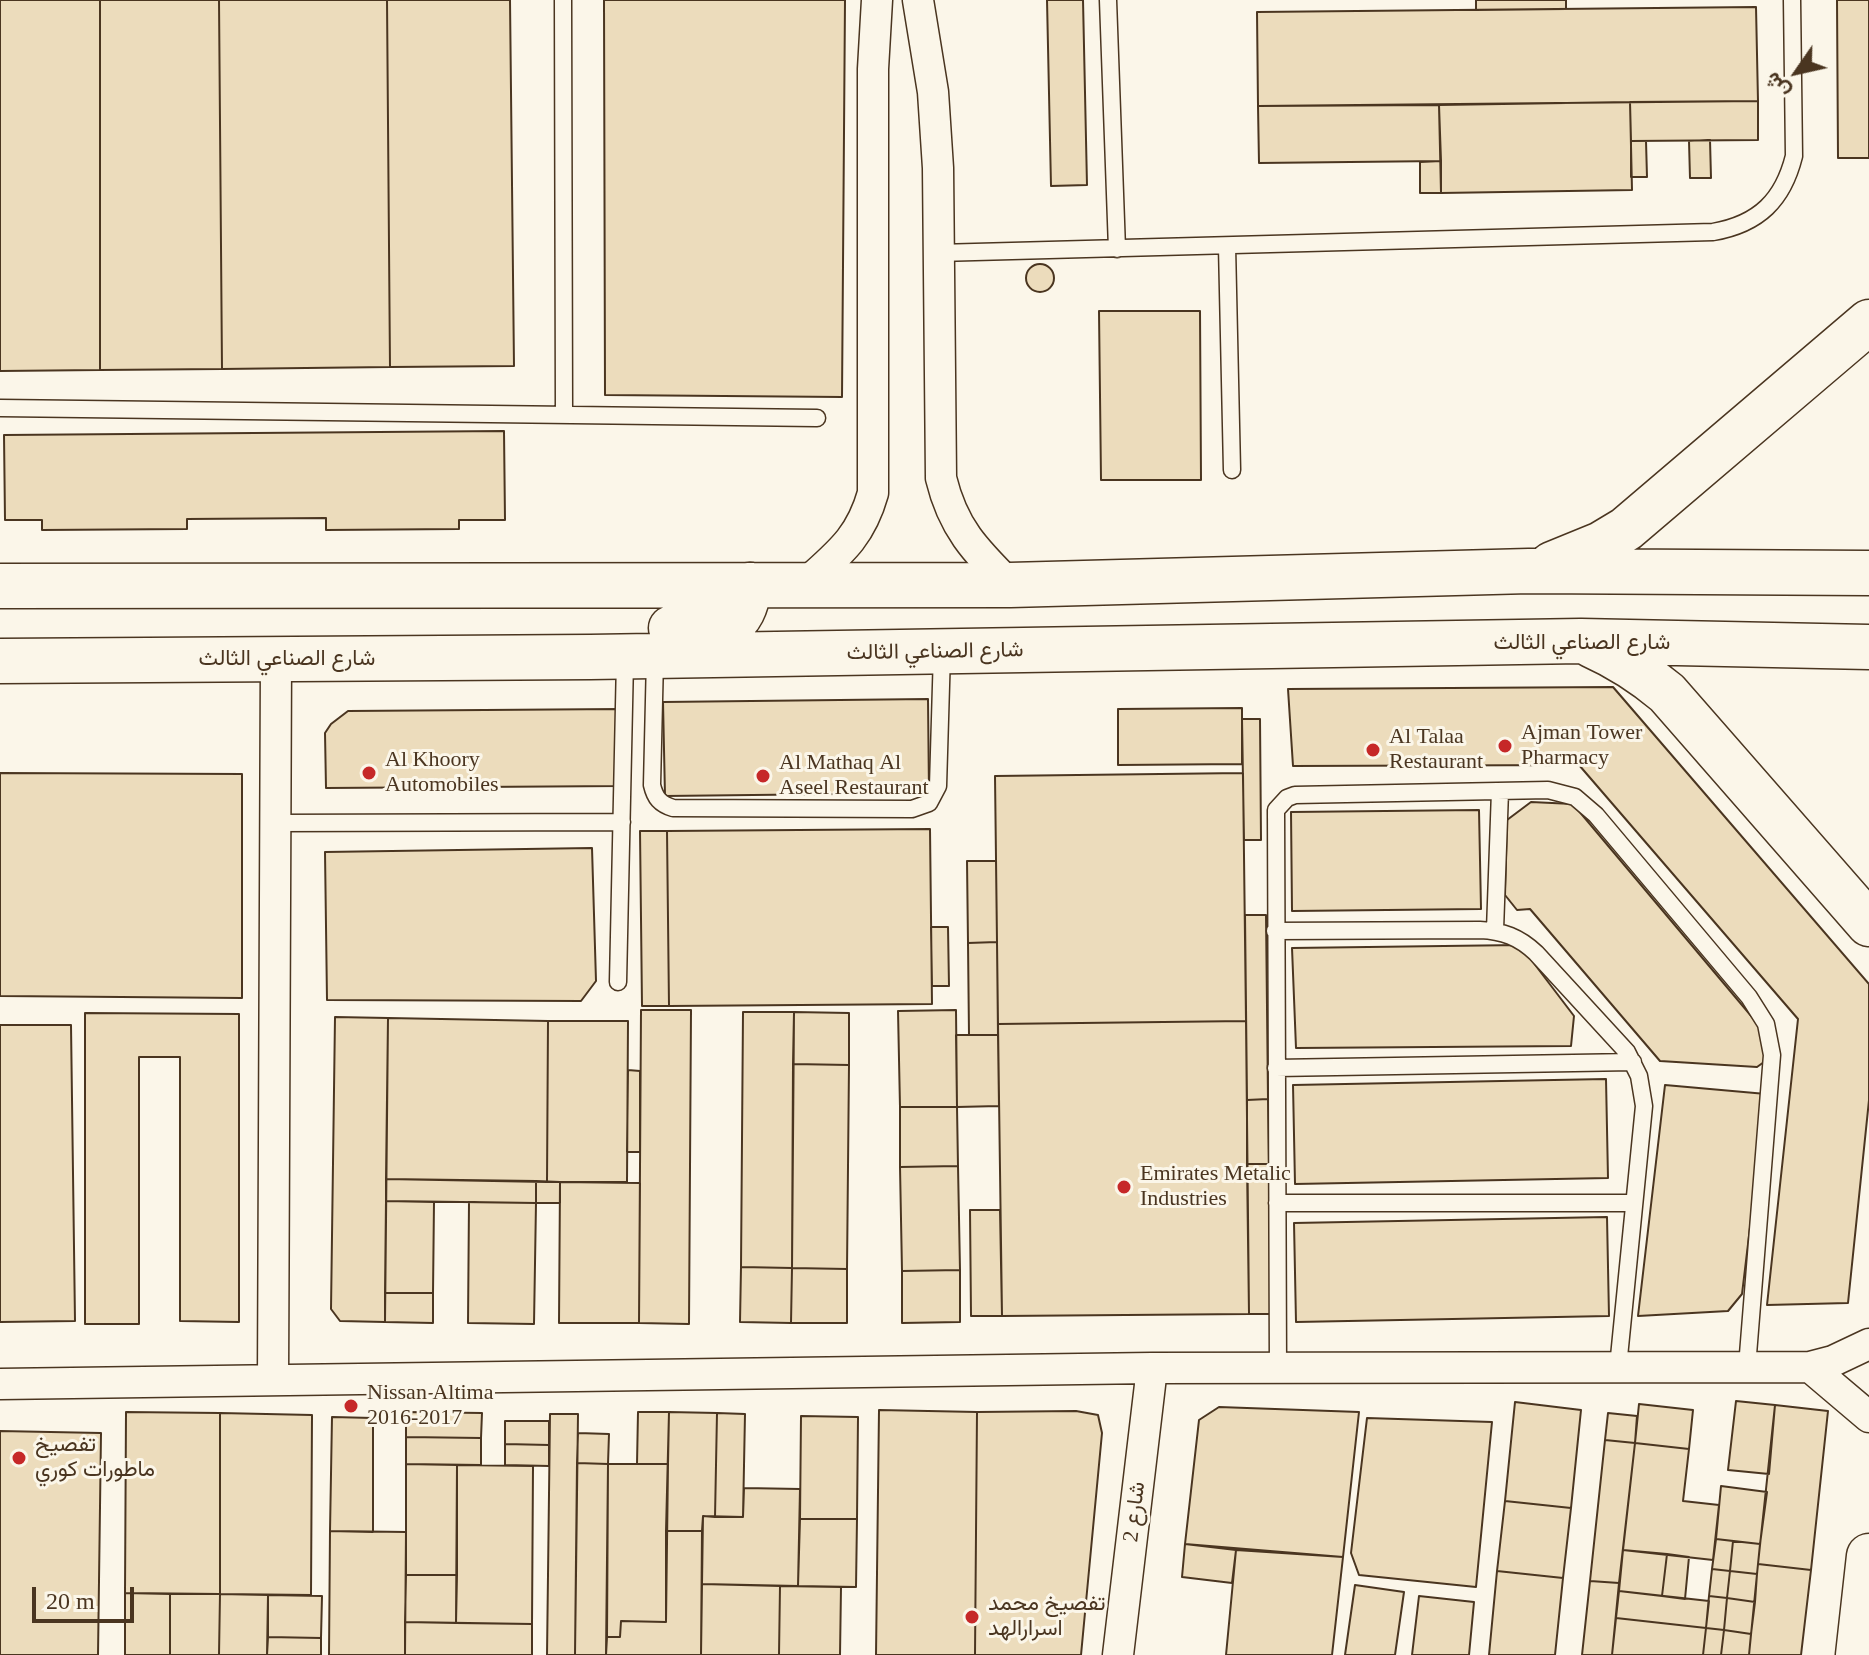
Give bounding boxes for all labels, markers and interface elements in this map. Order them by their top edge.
north arrow [1757,32,1837,112]
text: ش [1759,68,1794,104]
street label: شارع الصناعي الثالث [1494,630,1670,656]
street label: شارع الصناعي الثالث [846,637,1024,667]
street label: شارع الصناعي الثالث [199,646,375,672]
place label: Ajman Tower Pharmacy [1521,720,1642,772]
place label: Al Talaa Restaurant [1389,724,1483,776]
marker: Ajman Tower Pharmacy [1496,737,1514,755]
marker: Al Talaa Restaurant [1364,741,1382,759]
place label: Al Khoory Automobiles [385,747,499,798]
place label: Al Mathaq Al Aseel Restaurant [779,750,929,802]
marker: Al Khoory Automobiles [360,764,378,782]
marker: Al Mathaq Al Aseel Restaurant [754,767,772,785]
place label: Emirates Metalic Industries [1140,1161,1291,1212]
marker: Emirates Metalic Industries [1115,1178,1133,1196]
place label: Nissan Altima 2016-2017 [367,1380,493,1432]
marker: Nissan Altima 2016-2017 [342,1397,360,1415]
place label: تفصيخ ماطورات كوري [35,1432,155,1484]
marker: تفصيخ ماطورات كوري [10,1449,28,1467]
street label: شارع 2 [1118,1480,1152,1544]
scale bar [36,1571,138,1621]
text: 20 m [46,1588,95,1614]
place label: تفصيخ محمد اسرارالهد [988,1591,1105,1642]
marker: تفصيخ محمد اسرارالهد [963,1608,981,1626]

